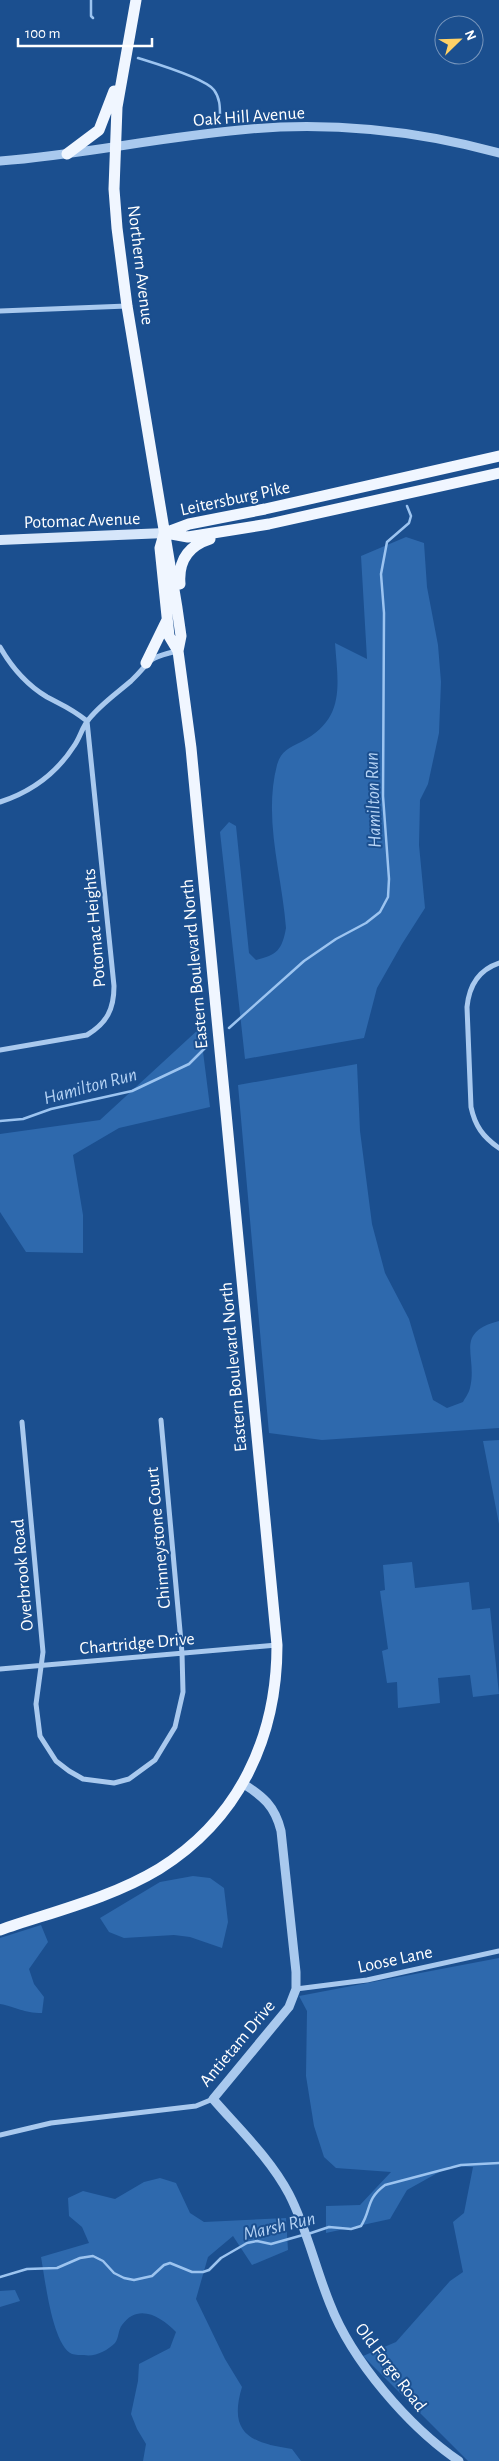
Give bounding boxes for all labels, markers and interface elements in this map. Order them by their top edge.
scale bar [18,15,151,47]
north arrow [434,15,484,65]
text: 100 m [25,26,60,41]
text: N [462,28,478,43]
street label: Oak Hill Avenue [193,104,306,130]
street label: Northern Avenue [124,204,156,326]
street label: Leitersburg Pike [179,479,292,519]
street label: Potomac Avenue [23,510,141,532]
water label: Hamilton Run [362,752,385,848]
street label: Potomac Heights [81,868,109,988]
street label: Eastern Boulevard North [179,878,211,1050]
water label: Hamilton Run [42,1065,139,1108]
street label: Eastern Boulevard North [218,1281,250,1453]
street label: Chimneystone Court [144,1466,174,1610]
street label: Overbrook Road [9,1518,37,1632]
street label: Chartridge Drive [79,1630,195,1658]
street label: Loose Lane [356,1943,434,1977]
street label: Antietam Drive [197,1997,279,2090]
water label: Marsh Run [241,2209,317,2244]
street label: Old Forge Road [351,2320,429,2415]

